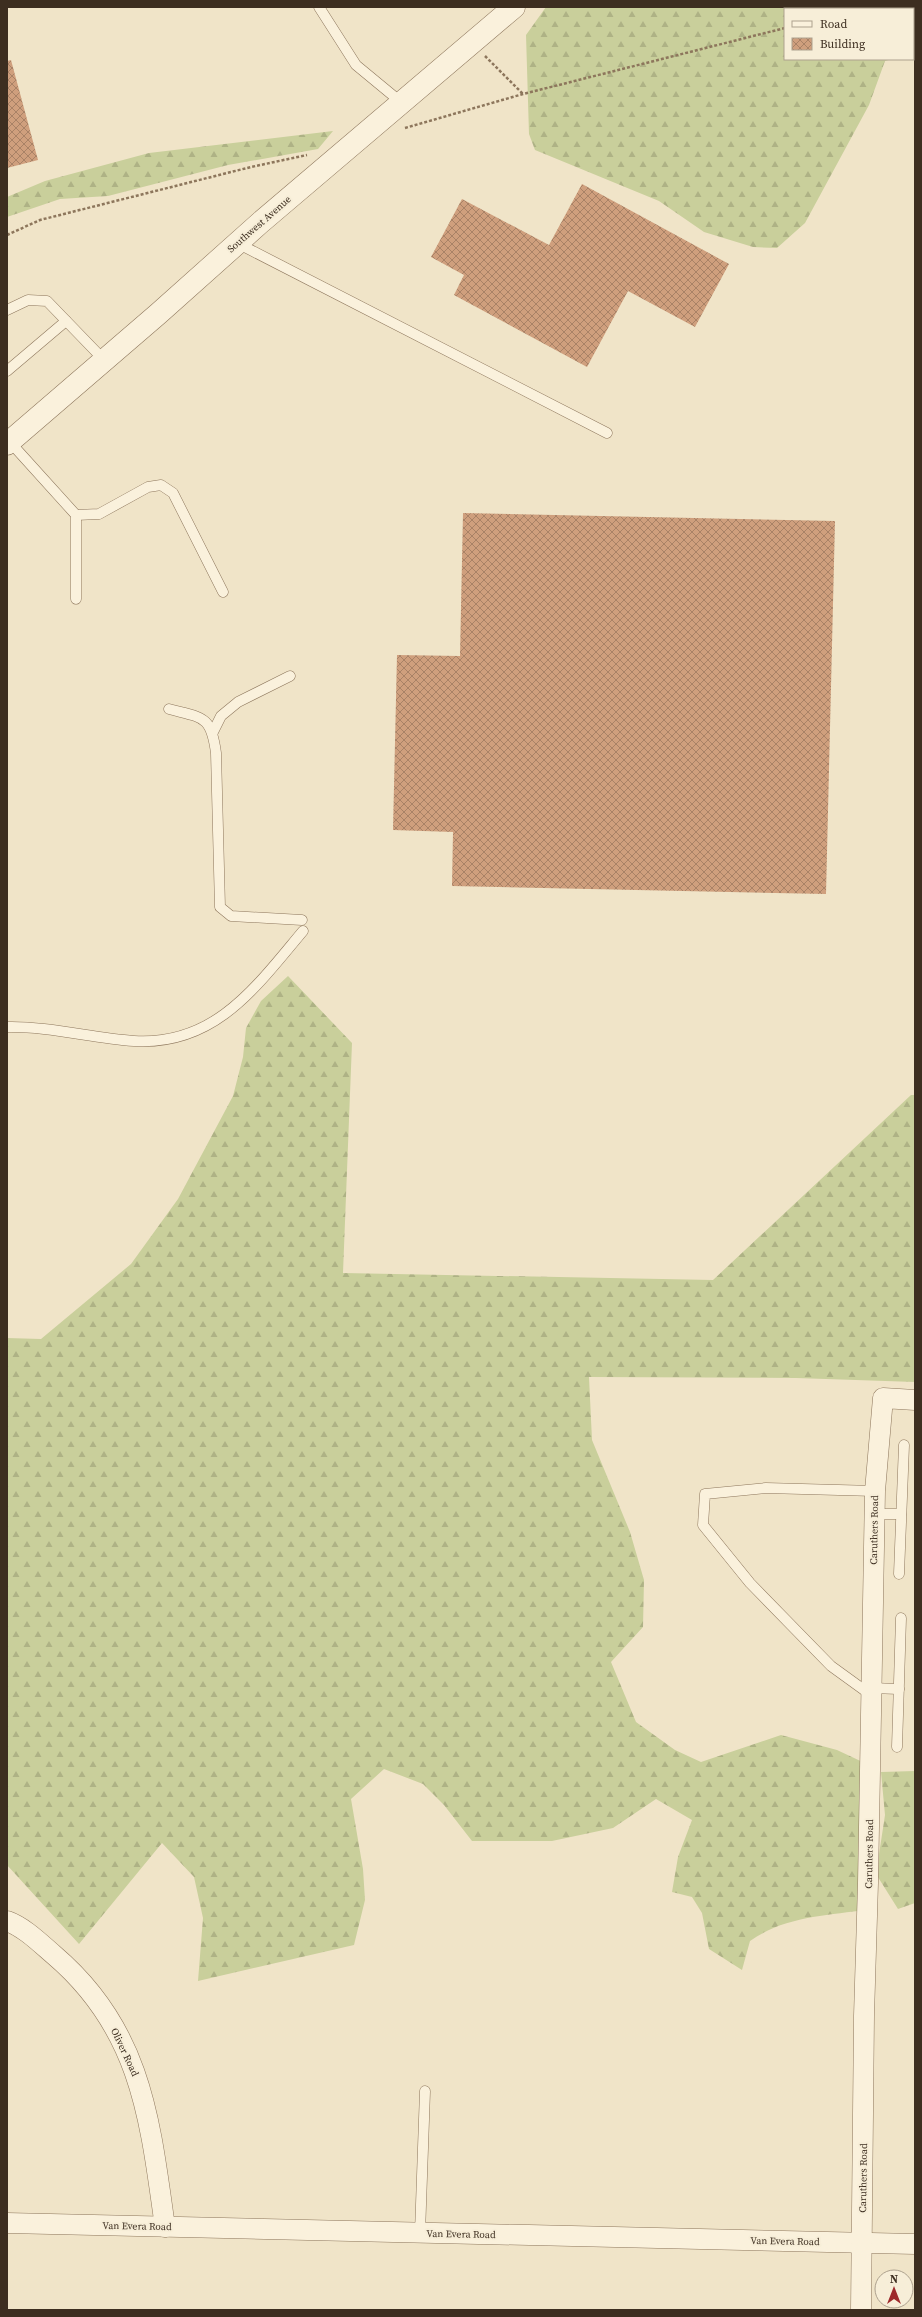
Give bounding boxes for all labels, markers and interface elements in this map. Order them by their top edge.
legend [784,8,914,60]
text: Road [820,16,847,32]
text: Building [820,36,865,52]
street label: Southwest Avenue [224,193,294,255]
street label: Caruthers Road [867,1495,881,1565]
street label: Caruthers Road [862,1819,876,1889]
street label: Oliver Road [108,2026,142,2079]
street label: Caruthers Road [856,2143,870,2213]
street label: Van Evera Road [102,2219,172,2233]
street label: Van Evera Road [426,2227,496,2241]
street label: Van Evera Road [750,2234,820,2248]
north arrow [874,2269,914,2309]
text: N [890,2272,898,2287]

